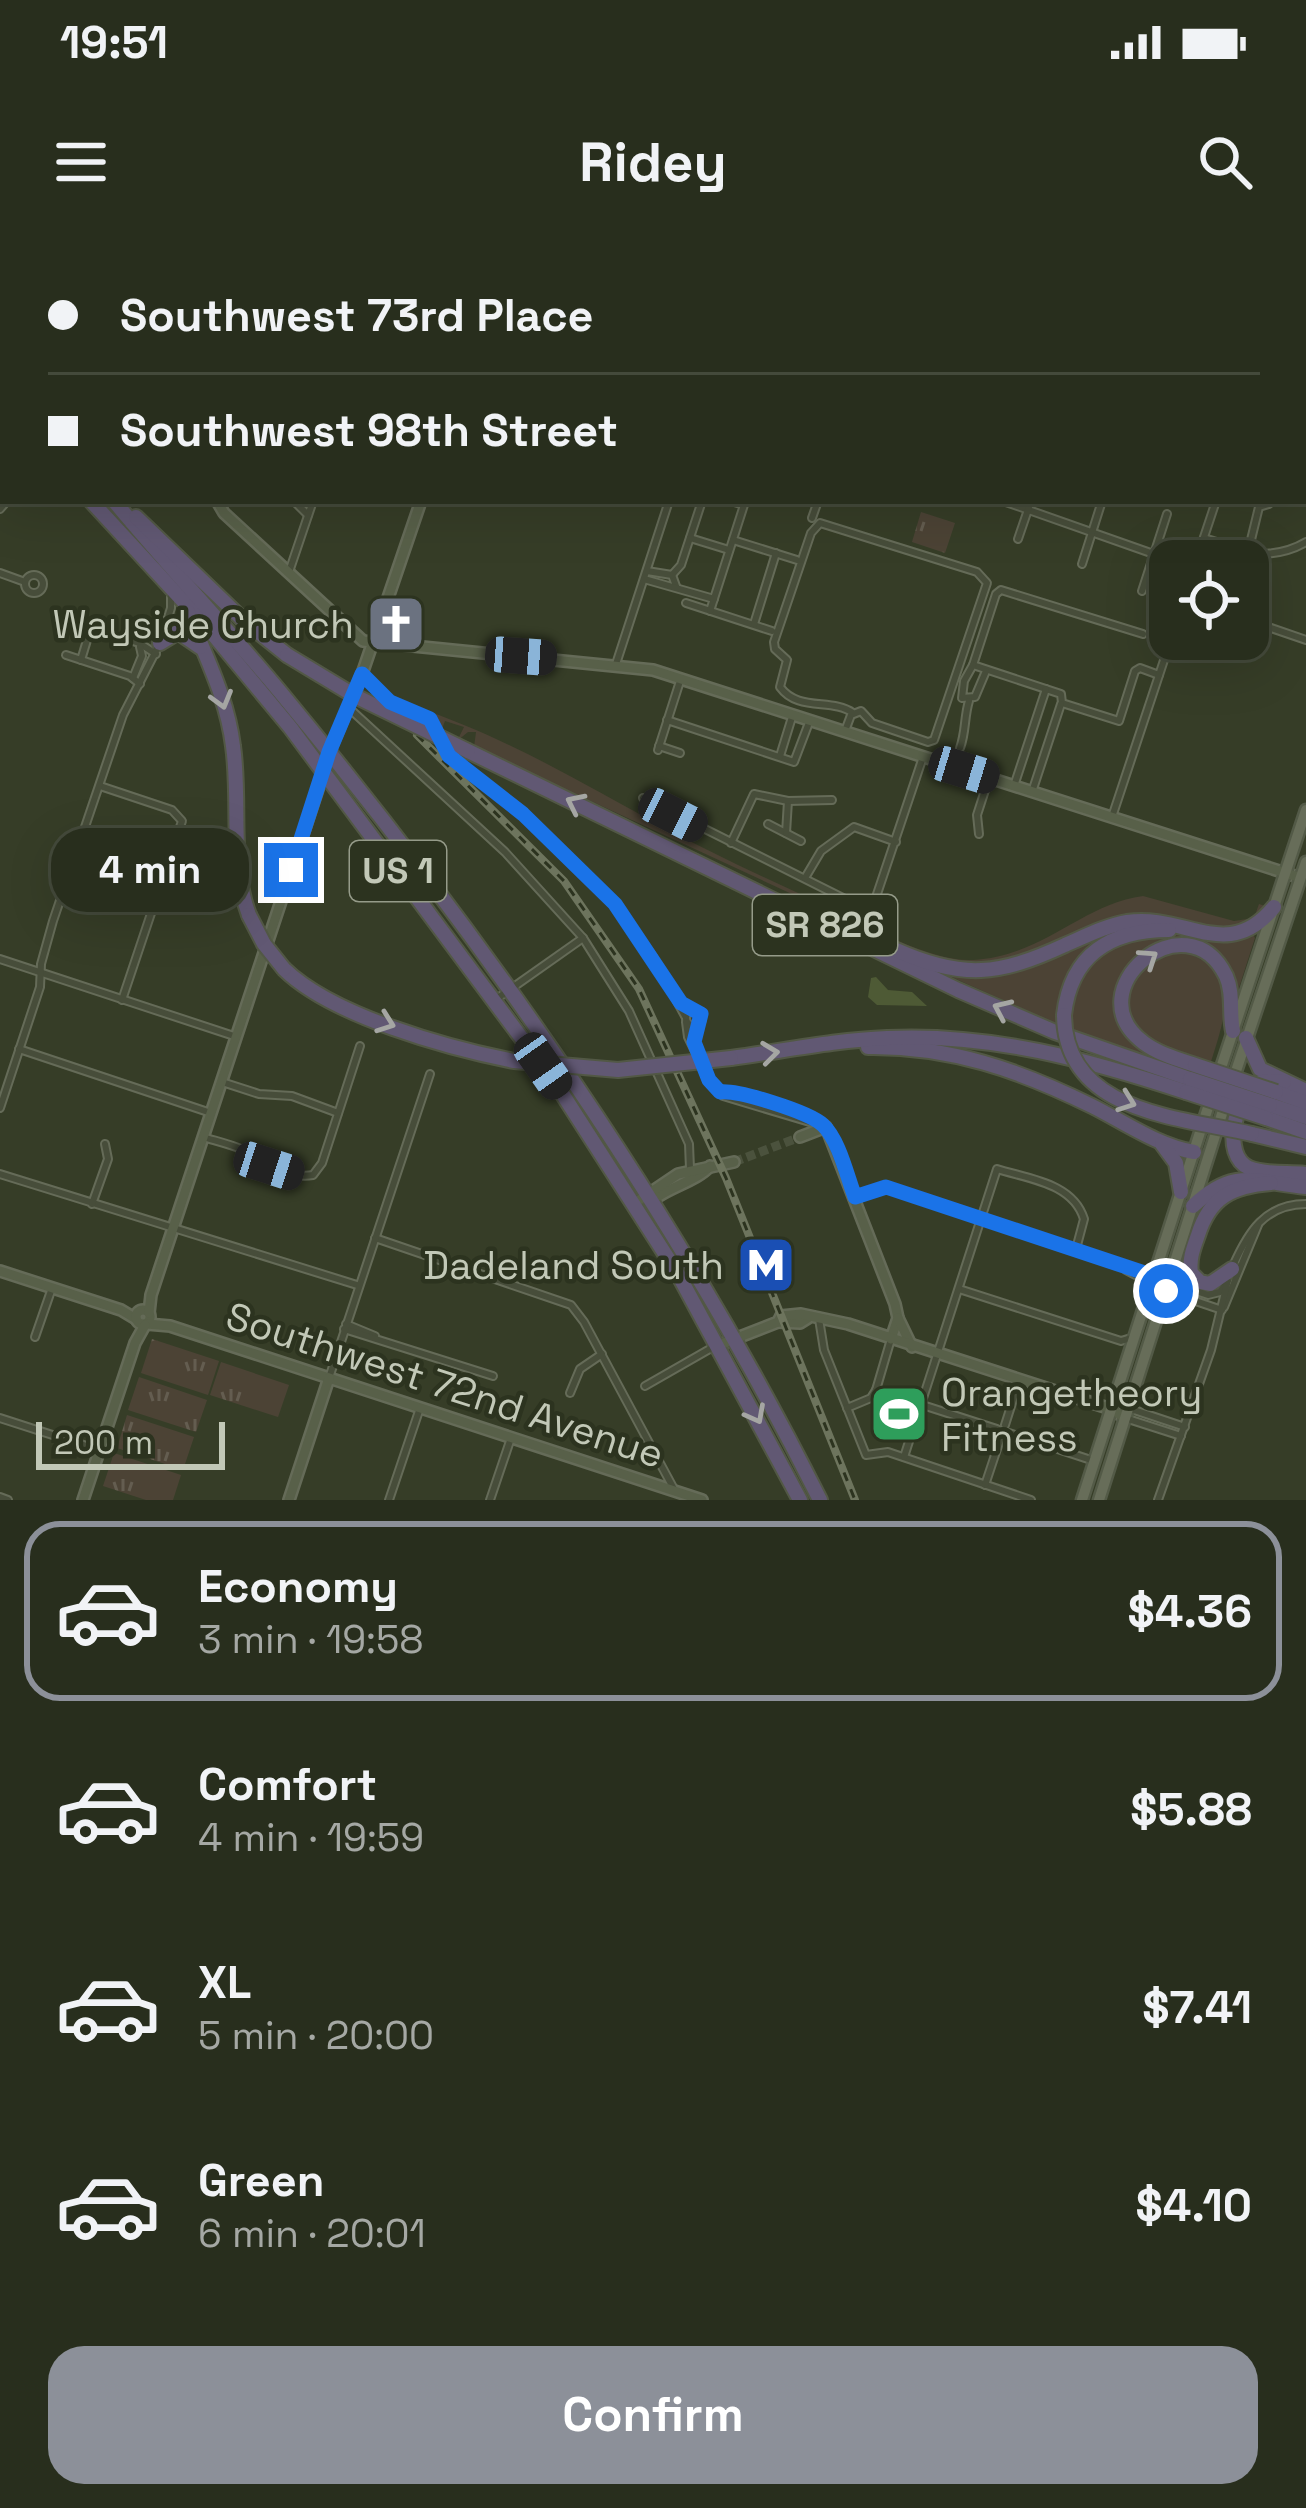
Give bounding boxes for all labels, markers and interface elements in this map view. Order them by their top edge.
text: 19:51 [60,14,168,71]
text: Ridey [579,128,727,197]
icon: menu [48,129,114,195]
icon: search [1192,129,1258,195]
text: Southwest 73rd Place [120,287,594,344]
text: Southwest 98th Street [120,402,618,459]
map controls [1149,540,1269,660]
button: locate [1149,540,1269,660]
church icon: Wayside Church [365,593,427,655]
place label: Wayside Church [52,600,354,649]
car [484,636,558,676]
one-way arrow [208,689,233,710]
car [924,742,1004,798]
car [633,783,713,847]
one-way arrow [566,794,588,817]
callout: 4 min [51,828,249,912]
road number: US 1 [350,841,446,901]
route end [264,843,318,897]
text: 4 min [99,845,201,894]
road number: SR 826 [753,895,897,955]
one-way arrow [1136,951,1158,973]
one-way arrow [993,1000,1014,1024]
one-way arrow [375,1009,396,1033]
car [508,1026,578,1106]
one-way arrow [760,1041,780,1067]
one-way arrow [1115,1088,1136,1112]
car [229,1138,309,1194]
metro station icon: Dadeland South [735,1234,797,1296]
place label: Dadeland South [423,1241,724,1290]
route start [1139,1264,1193,1318]
street label: Southwest 72nd Avenue [220,1291,670,1479]
place label: Orangetheory Fitness [941,1368,1202,1462]
sports icon: Orangetheory Fitness [868,1383,930,1445]
one-way arrow [742,1402,765,1423]
scale bar [36,1416,225,1469]
text: 200 m [54,1422,153,1464]
icon: car [54,1557,162,1665]
text: Economy [198,1558,398,1615]
text: $4.36 [1128,1583,1252,1640]
text: 3 min · 19:58 [198,1615,424,1664]
icon: car [54,1755,162,1863]
text: Comfort [198,1756,377,1813]
text: $5.88 [1130,1781,1252,1838]
text: 4 min · 19:59 [198,1813,424,1862]
icon: car [54,1953,162,2061]
text: XL [198,1954,251,2011]
text: $7.41 [1142,1979,1252,2036]
text: 5 min · 20:00 [198,2011,434,2060]
icon: car [54,2151,162,2259]
text: Green [198,2152,324,2209]
text: $4.10 [1136,2177,1252,2234]
text: 6 min · 20:01 [198,2209,426,2258]
button: Confirm [48,2346,1258,2484]

